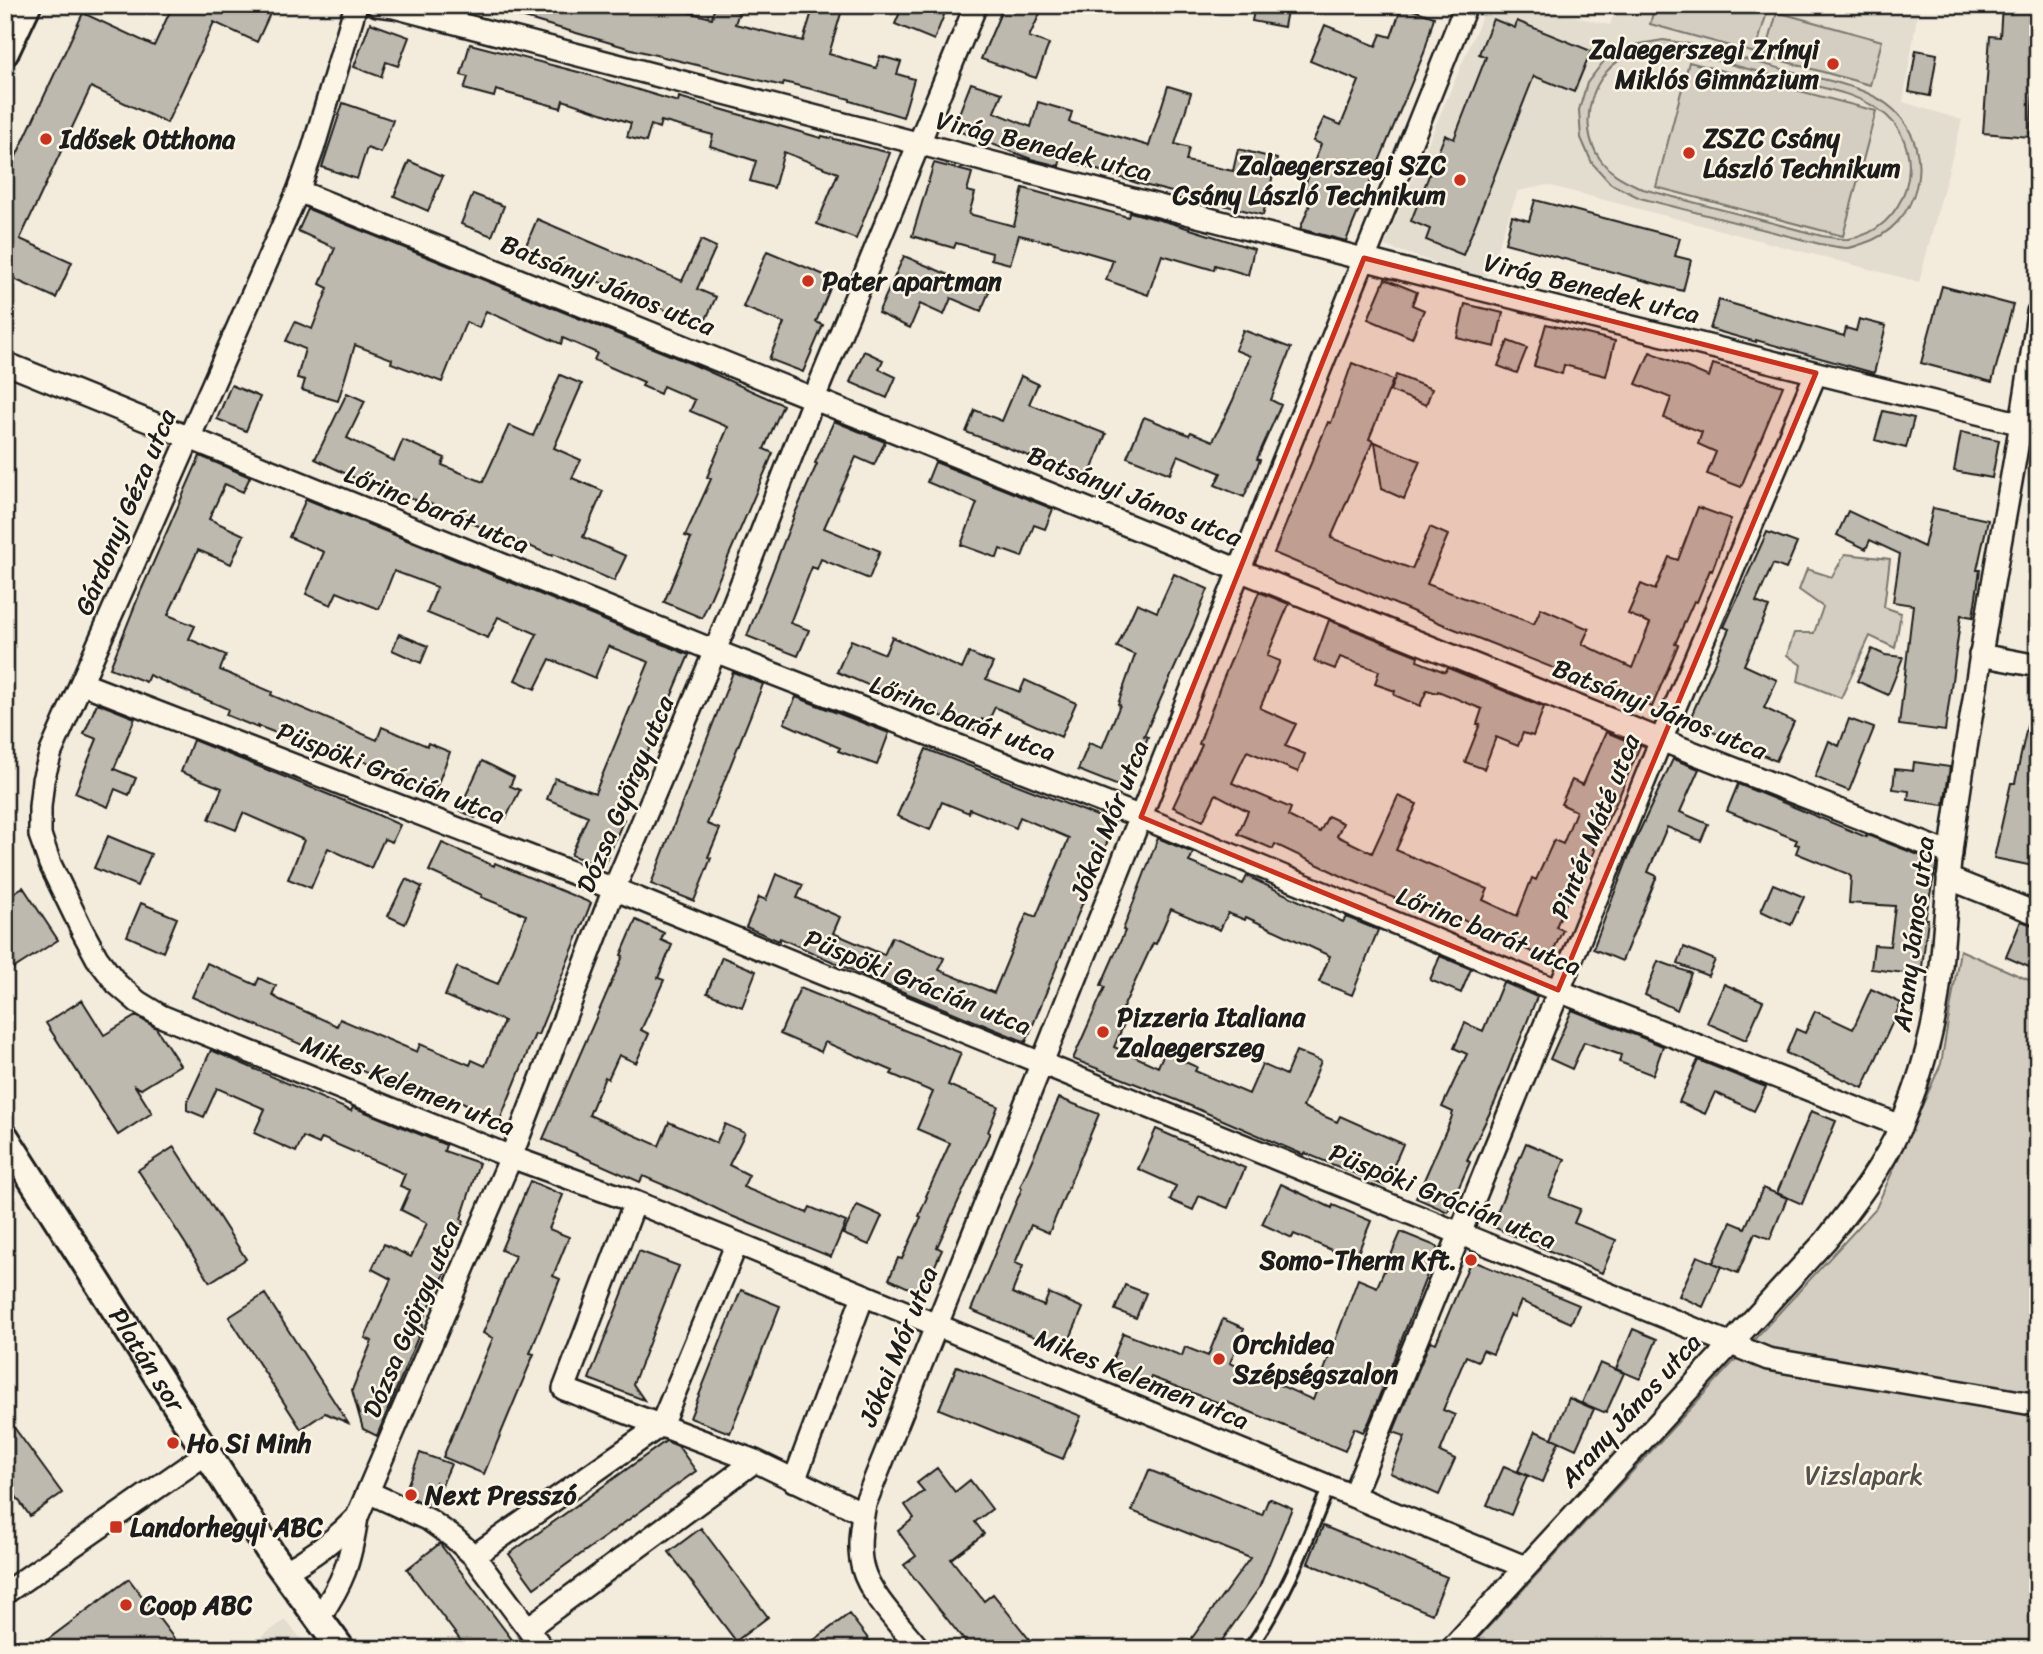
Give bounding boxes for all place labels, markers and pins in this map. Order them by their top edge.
place label: Zalaegerszegi Zrínyi Miklós Gimnázium [1588,26,1821,102]
marker: Zalaegerszegi Zrínyi Miklós Gimnázium [1825,56,1841,72]
place label: ZSZC Csány László Technikum [1702,115,1901,191]
place label: Idősek Otthona [58,116,236,162]
marker: Idősek Otthona [38,131,54,147]
place label: Zalaegerszegi SZC Csány László Technikum [1172,142,1446,218]
marker: ZSZC Csány László Technikum [1681,145,1697,161]
marker: Zalaegerszegi SZC Csány László Technikum [1452,172,1468,188]
place label: Pater apartman [822,258,1002,304]
marker: Pater apartman [800,273,816,289]
place label: Pizzeria Italiana Zalaegerszeg [1116,994,1306,1070]
marker: Pizzeria Italiana Zalaegerszeg [1095,1024,1111,1040]
place label: Somo-Therm Kft. [1258,1237,1457,1283]
marker: Somo-Therm Kft. [1463,1252,1479,1268]
place label: Orchidea Szépségszalon [1232,1321,1398,1397]
marker: Orchidea Szépségszalon [1211,1351,1227,1367]
place label: Ho Si Minh [187,1420,312,1466]
marker: Ho Si Minh [165,1435,181,1451]
place label: Next Presszó [424,1472,577,1518]
marker: Next Presszó [403,1487,419,1503]
place label: Landorhegyi ABC [130,1504,324,1550]
marker: Landorhegyi ABC [108,1519,124,1535]
place label: Coop ABC [139,1582,253,1628]
marker: Coop ABC [118,1597,134,1613]

